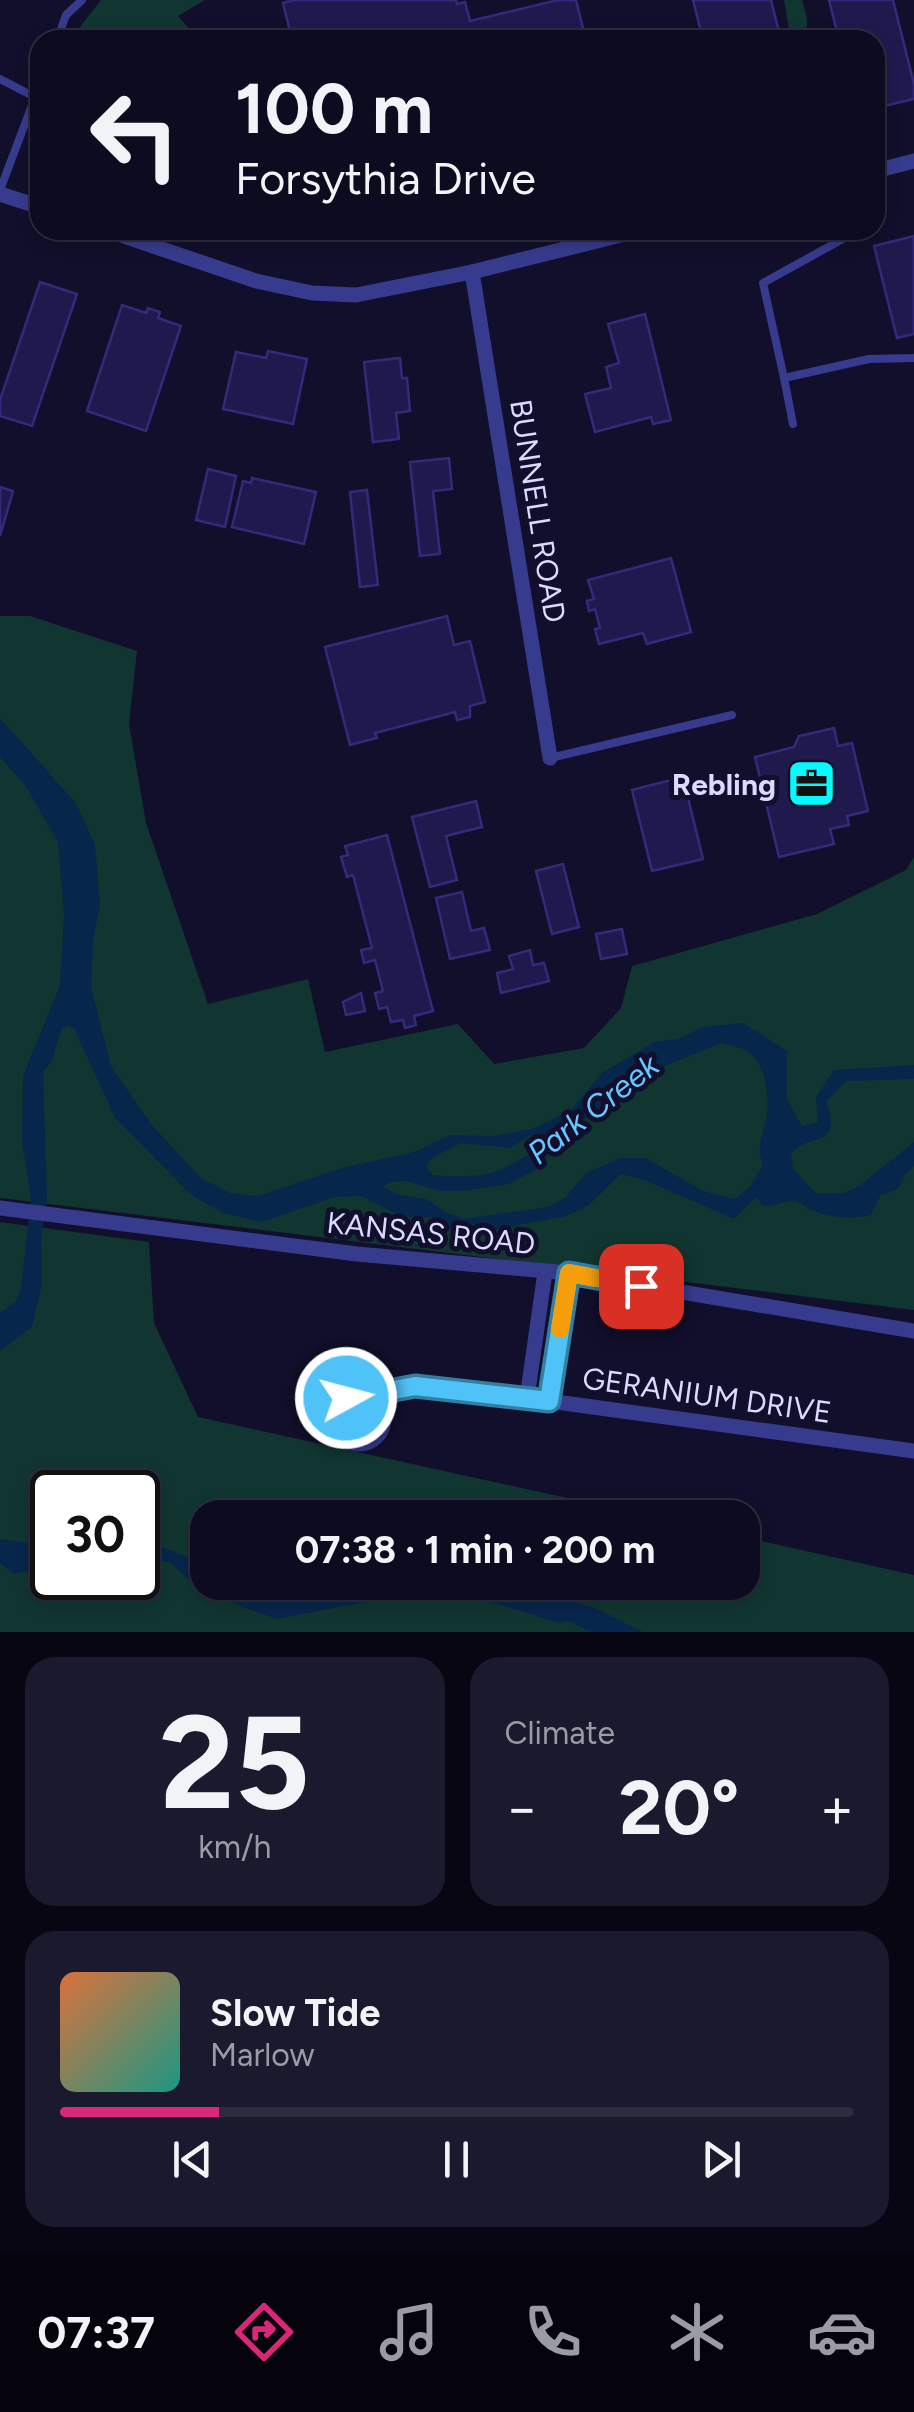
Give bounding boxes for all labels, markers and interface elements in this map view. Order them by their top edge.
text: 100 m [235,66,433,151]
icon: left [70,70,200,200]
text: Forsythia Drive [235,151,536,205]
street label: BUNNELL ROAD [502,397,574,625]
office icon: Rebling [785,758,837,810]
place label: Rebling [672,766,776,803]
water label: Park Creek [520,1045,667,1172]
street label: KANSAS ROAD [325,1204,537,1262]
pin [599,1244,684,1329]
icon: arrive [614,1259,669,1314]
position arrow [294,1346,398,1450]
street label: GERANIUM DRIVE [580,1359,834,1431]
speed limit sign: 30 [30,1470,160,1600]
text: 07:38 · 1 min · 200 m [295,1527,655,1573]
text: 25 [159,1685,310,1841]
text: Climate [505,1714,615,1752]
text: 20° [619,1763,739,1853]
text: − [505,1775,539,1841]
text: + [820,1775,854,1841]
text: km/h [198,1828,271,1866]
text: Slow Tide [210,1990,380,2036]
text: Marlow [210,2036,314,2074]
icon: previous [165,2132,220,2187]
icon: pause [429,2132,484,2187]
icon: next [694,2132,749,2187]
icon: directions [229,2297,299,2367]
icon: music [374,2297,444,2367]
icon: phone [518,2297,588,2367]
icon: climate [662,2297,732,2367]
icon: car [807,2297,877,2367]
text: 07:37 [37,2305,155,2359]

